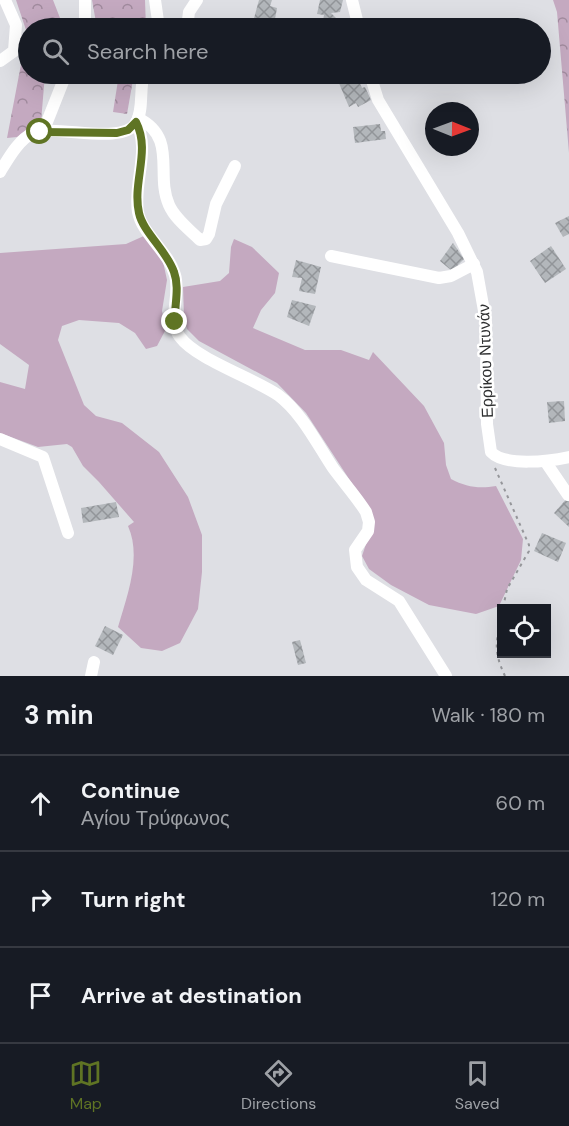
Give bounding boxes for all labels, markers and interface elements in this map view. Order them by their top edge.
search box [18,18,551,84]
icon: search [39,35,72,68]
text: Search here [87,37,208,66]
north arrow [425,102,479,156]
route start [26,118,52,144]
street label: Ερρίκου Ντυνάν [473,304,498,418]
route end [161,308,187,334]
map controls [497,604,551,658]
button: locate [497,604,551,658]
text: 3 min [24,698,93,732]
text: Walk · 180 m [431,702,545,728]
text: Continue [81,776,180,805]
icon: ahead [24,787,57,820]
text: 60 m [496,790,545,816]
text: Αγίου Τρύφωνος [81,805,230,831]
icon: right [24,883,57,916]
text: Turn right [81,885,186,914]
text: 120 m [491,886,545,912]
icon: arrive [24,979,57,1012]
text: Arrive at destination [81,981,302,1010]
tab: Map [69,1057,102,1114]
tab: Directions [241,1057,316,1114]
tab: Saved [455,1057,500,1114]

